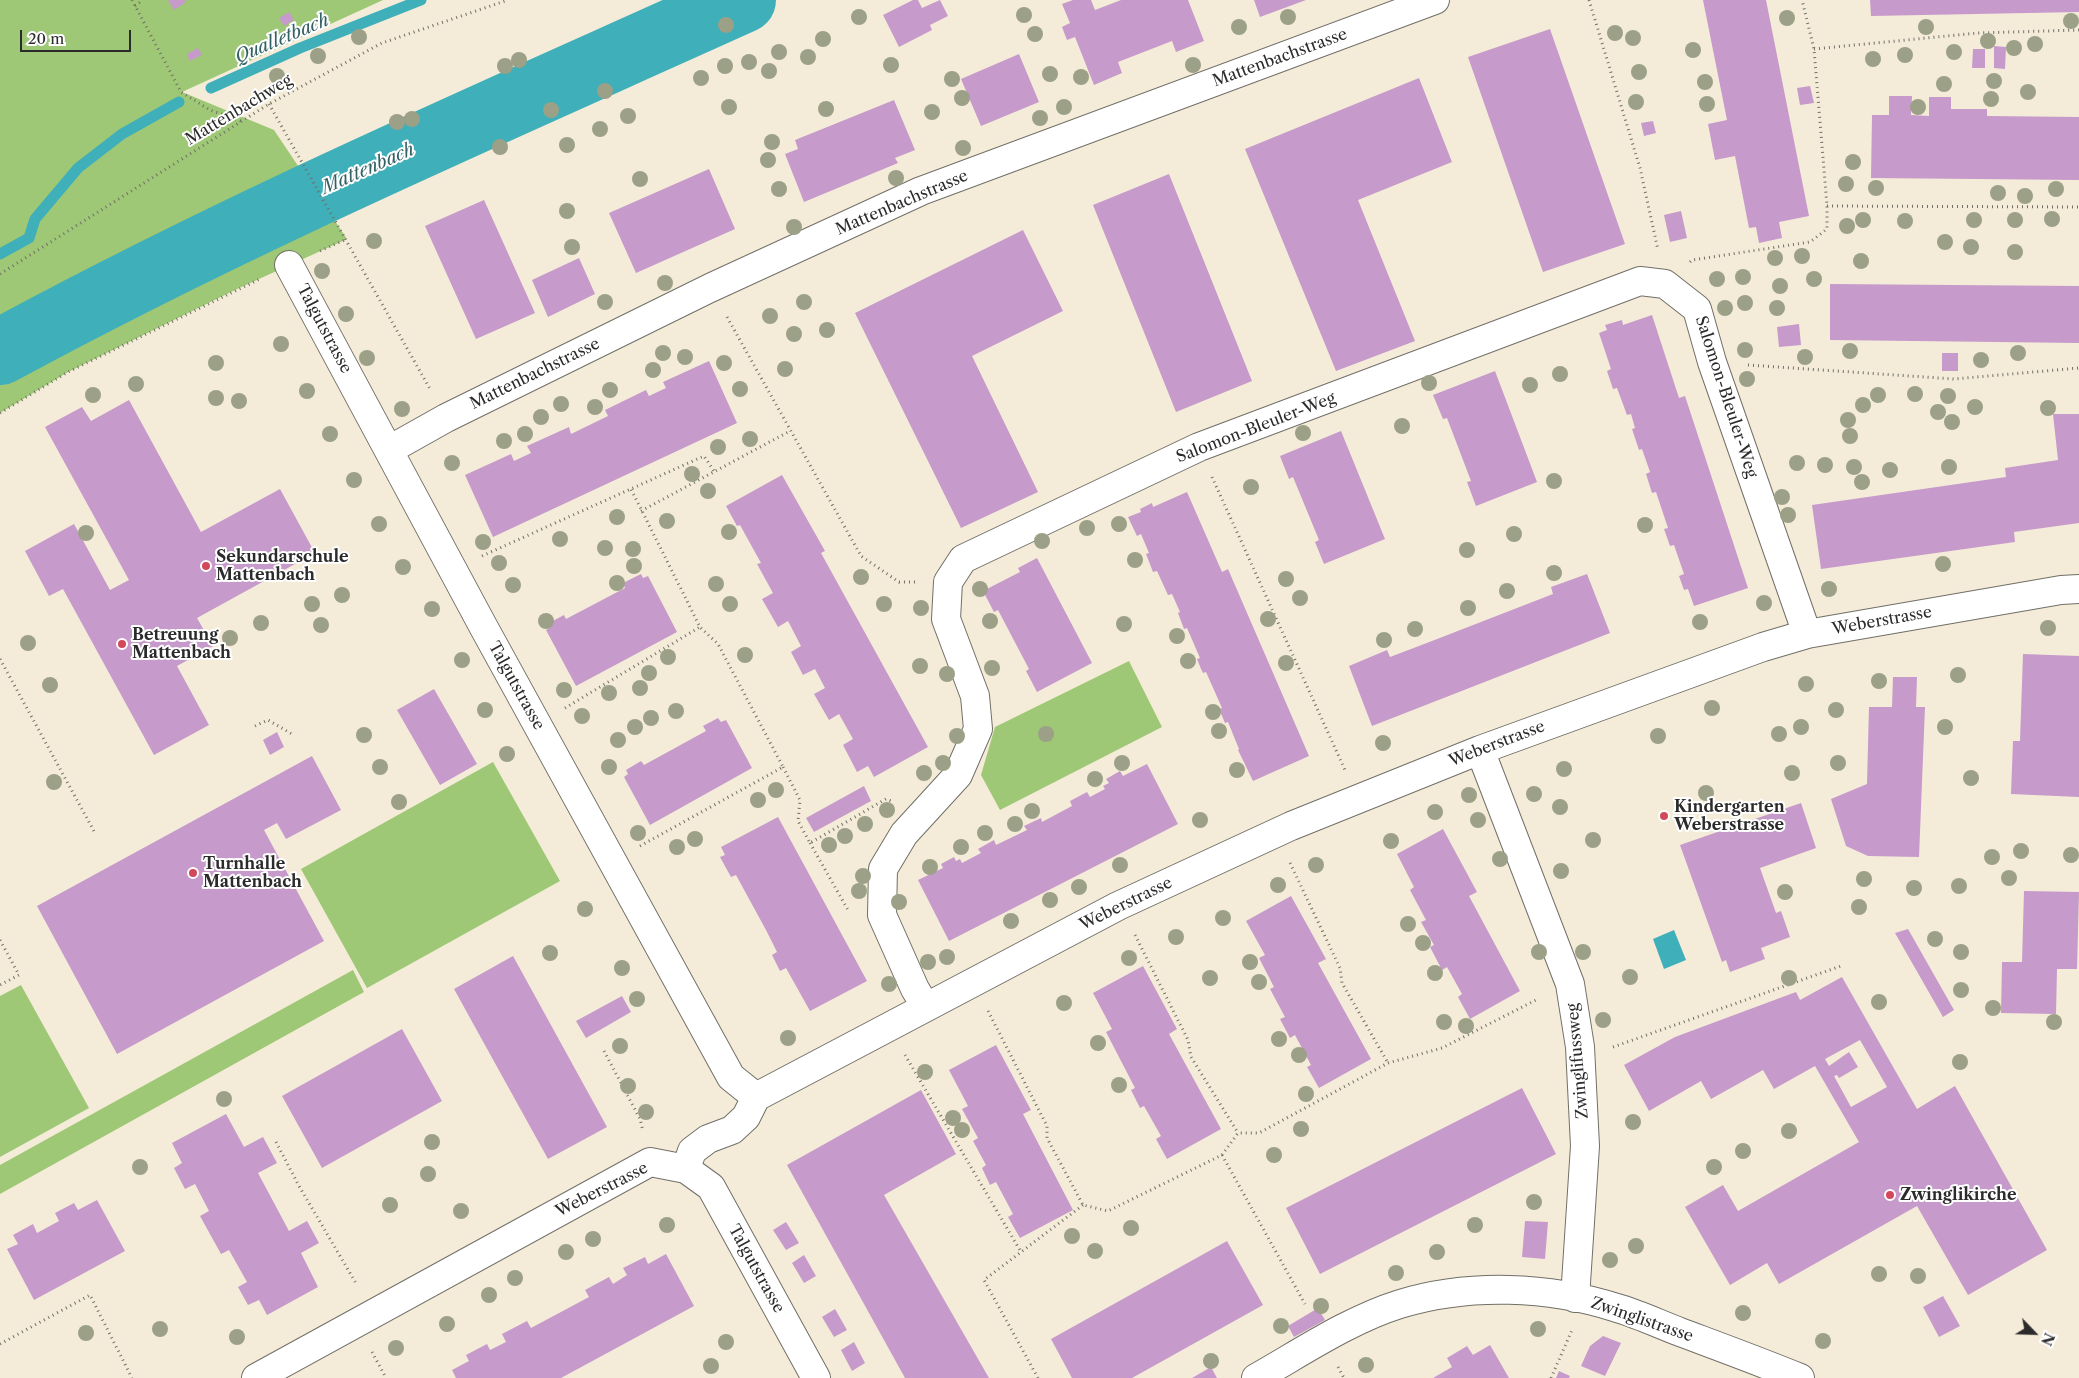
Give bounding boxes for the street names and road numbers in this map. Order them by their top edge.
street label: Mattenbachstrasse [1210,25,1350,91]
street label: Mattenbachweg [182,71,296,149]
street label: Mattenbachstrasse [833,166,971,240]
street label: Talgutstrasse [292,281,356,377]
street label: Salomon-Bleuler-Weg [1691,314,1761,480]
street label: Mattenbachstrasse [467,334,603,414]
street label: Salomon-Bleuler-Weg [1174,389,1338,467]
street label: Weberstrasse [1831,603,1933,639]
street label: Talgutstrasse [484,638,548,734]
street label: Weberstrasse [1446,717,1548,771]
street label: Weberstrasse [1076,873,1176,935]
street label: Zwinglifussweg [1563,1002,1593,1120]
street label: Weberstrasse [553,1159,651,1221]
street label: Talgutstrasse [724,1221,788,1317]
street label: Zwinglistrasse [1588,1294,1696,1346]

